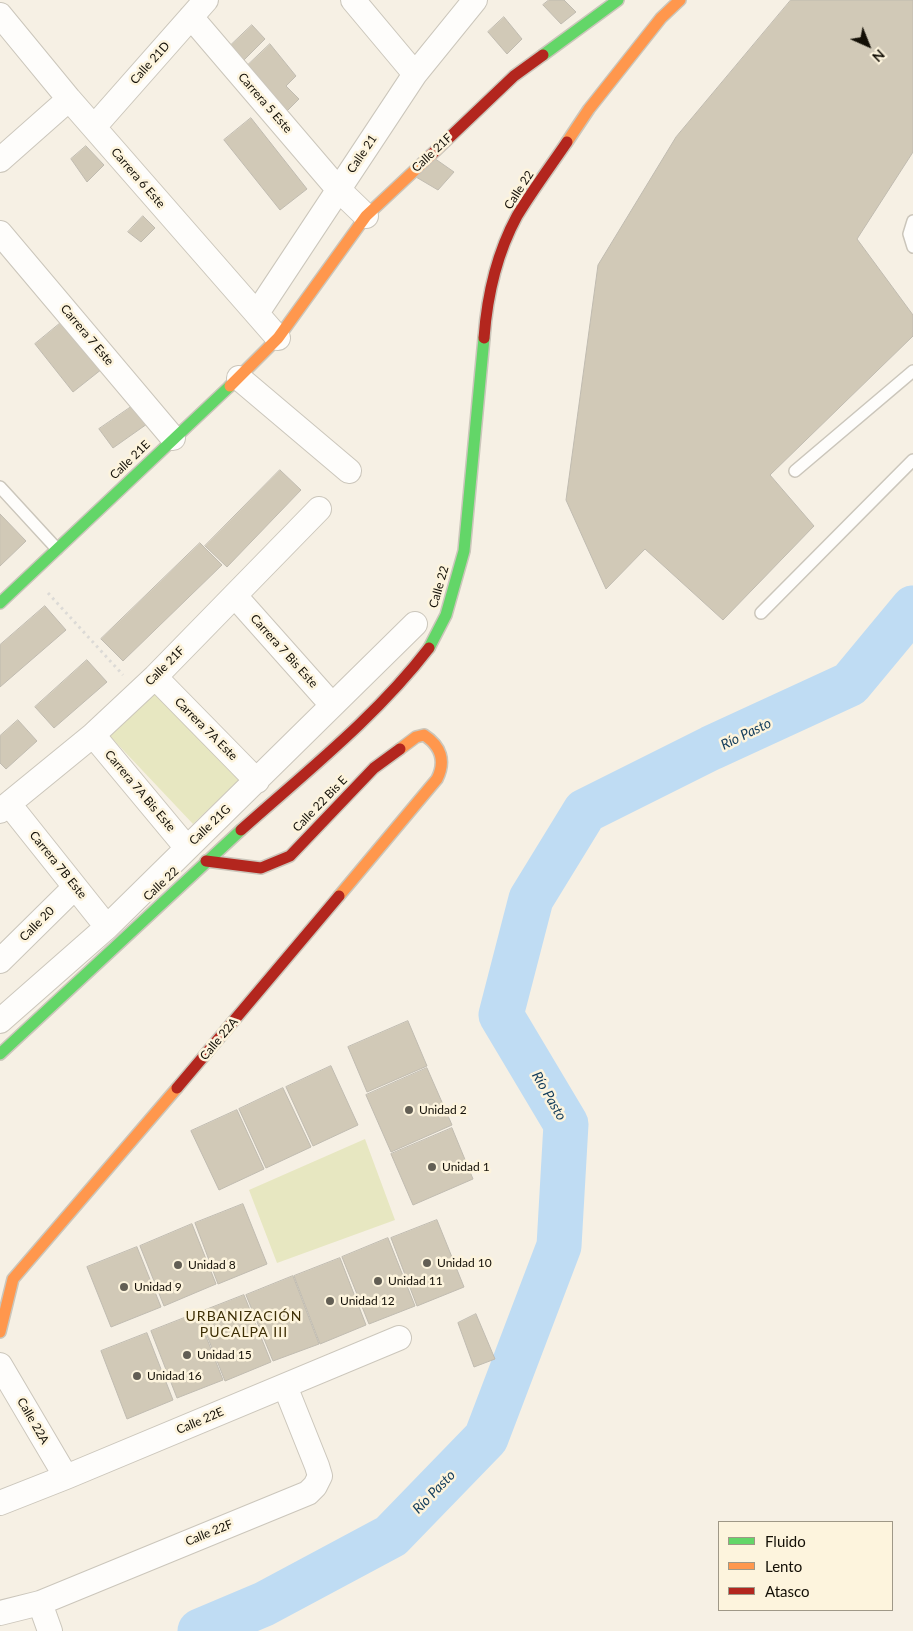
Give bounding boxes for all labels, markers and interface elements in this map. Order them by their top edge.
north arrow [843,20,893,70]
street label: Calle 21D [127,39,173,87]
text: N [869,46,889,66]
street label: Carrera 5 Este [235,70,295,136]
street label: Calle 21F [409,131,455,175]
street label: Calle 21 [344,132,380,176]
street label: Carrera 6 Este [108,145,168,211]
street label: Calle 22 [501,168,537,212]
street label: Carrera 7 Este [57,302,117,368]
street label: Calle 21E [107,437,153,483]
street label: Calle 22 [426,564,452,610]
street label: Carrera 7 Bis Este [247,611,321,691]
street label: Calle 21F [142,643,188,689]
street label: Carrera 7A Este [172,695,240,763]
water label: Río Pasto [718,715,774,753]
street label: Carrera 7A Bis Este [102,747,178,835]
street label: Calle 22 Bis E [290,773,350,835]
street label: Calle 21G [186,802,234,848]
street label: Carrera 7B Este [26,828,90,902]
street label: Calle 22 [140,864,182,904]
street label: Calle 20 [17,904,57,944]
street label: Calle 22A [197,1015,241,1063]
water label: Río Pasto [528,1068,570,1124]
place label: Unidad 2 [419,1103,467,1117]
marker: Unidad 2 [403,1104,415,1116]
place label: Unidad 1 [442,1160,490,1174]
marker: Unidad 1 [426,1161,438,1173]
place label: Unidad 10 [437,1256,492,1270]
marker: Unidad 10 [421,1257,433,1269]
place label: Unidad 8 [188,1258,236,1272]
marker: Unidad 8 [172,1259,184,1271]
place label: Unidad 11 [388,1274,443,1288]
marker: Unidad 11 [372,1275,384,1287]
place label: Unidad 9 [134,1280,182,1294]
marker: Unidad 9 [118,1281,130,1293]
place label: Unidad 12 [340,1294,395,1308]
marker: Unidad 12 [324,1295,336,1307]
district label: URBANIZACIÓN PUCALPA III [184,1308,304,1340]
place label: Unidad 15 [197,1348,252,1362]
marker: Unidad 15 [181,1349,193,1361]
place label: Unidad 16 [147,1369,202,1383]
marker: Unidad 16 [131,1370,143,1382]
street label: Calle 22A [14,1395,52,1447]
street label: Calle 22E [174,1405,226,1437]
water label: Río Pasto [409,1467,459,1517]
street label: Calle 22F [183,1517,235,1549]
legend [718,1521,893,1611]
text: Fluido [765,1532,806,1550]
text: Lento [765,1557,802,1575]
text: Atasco [765,1582,810,1600]

